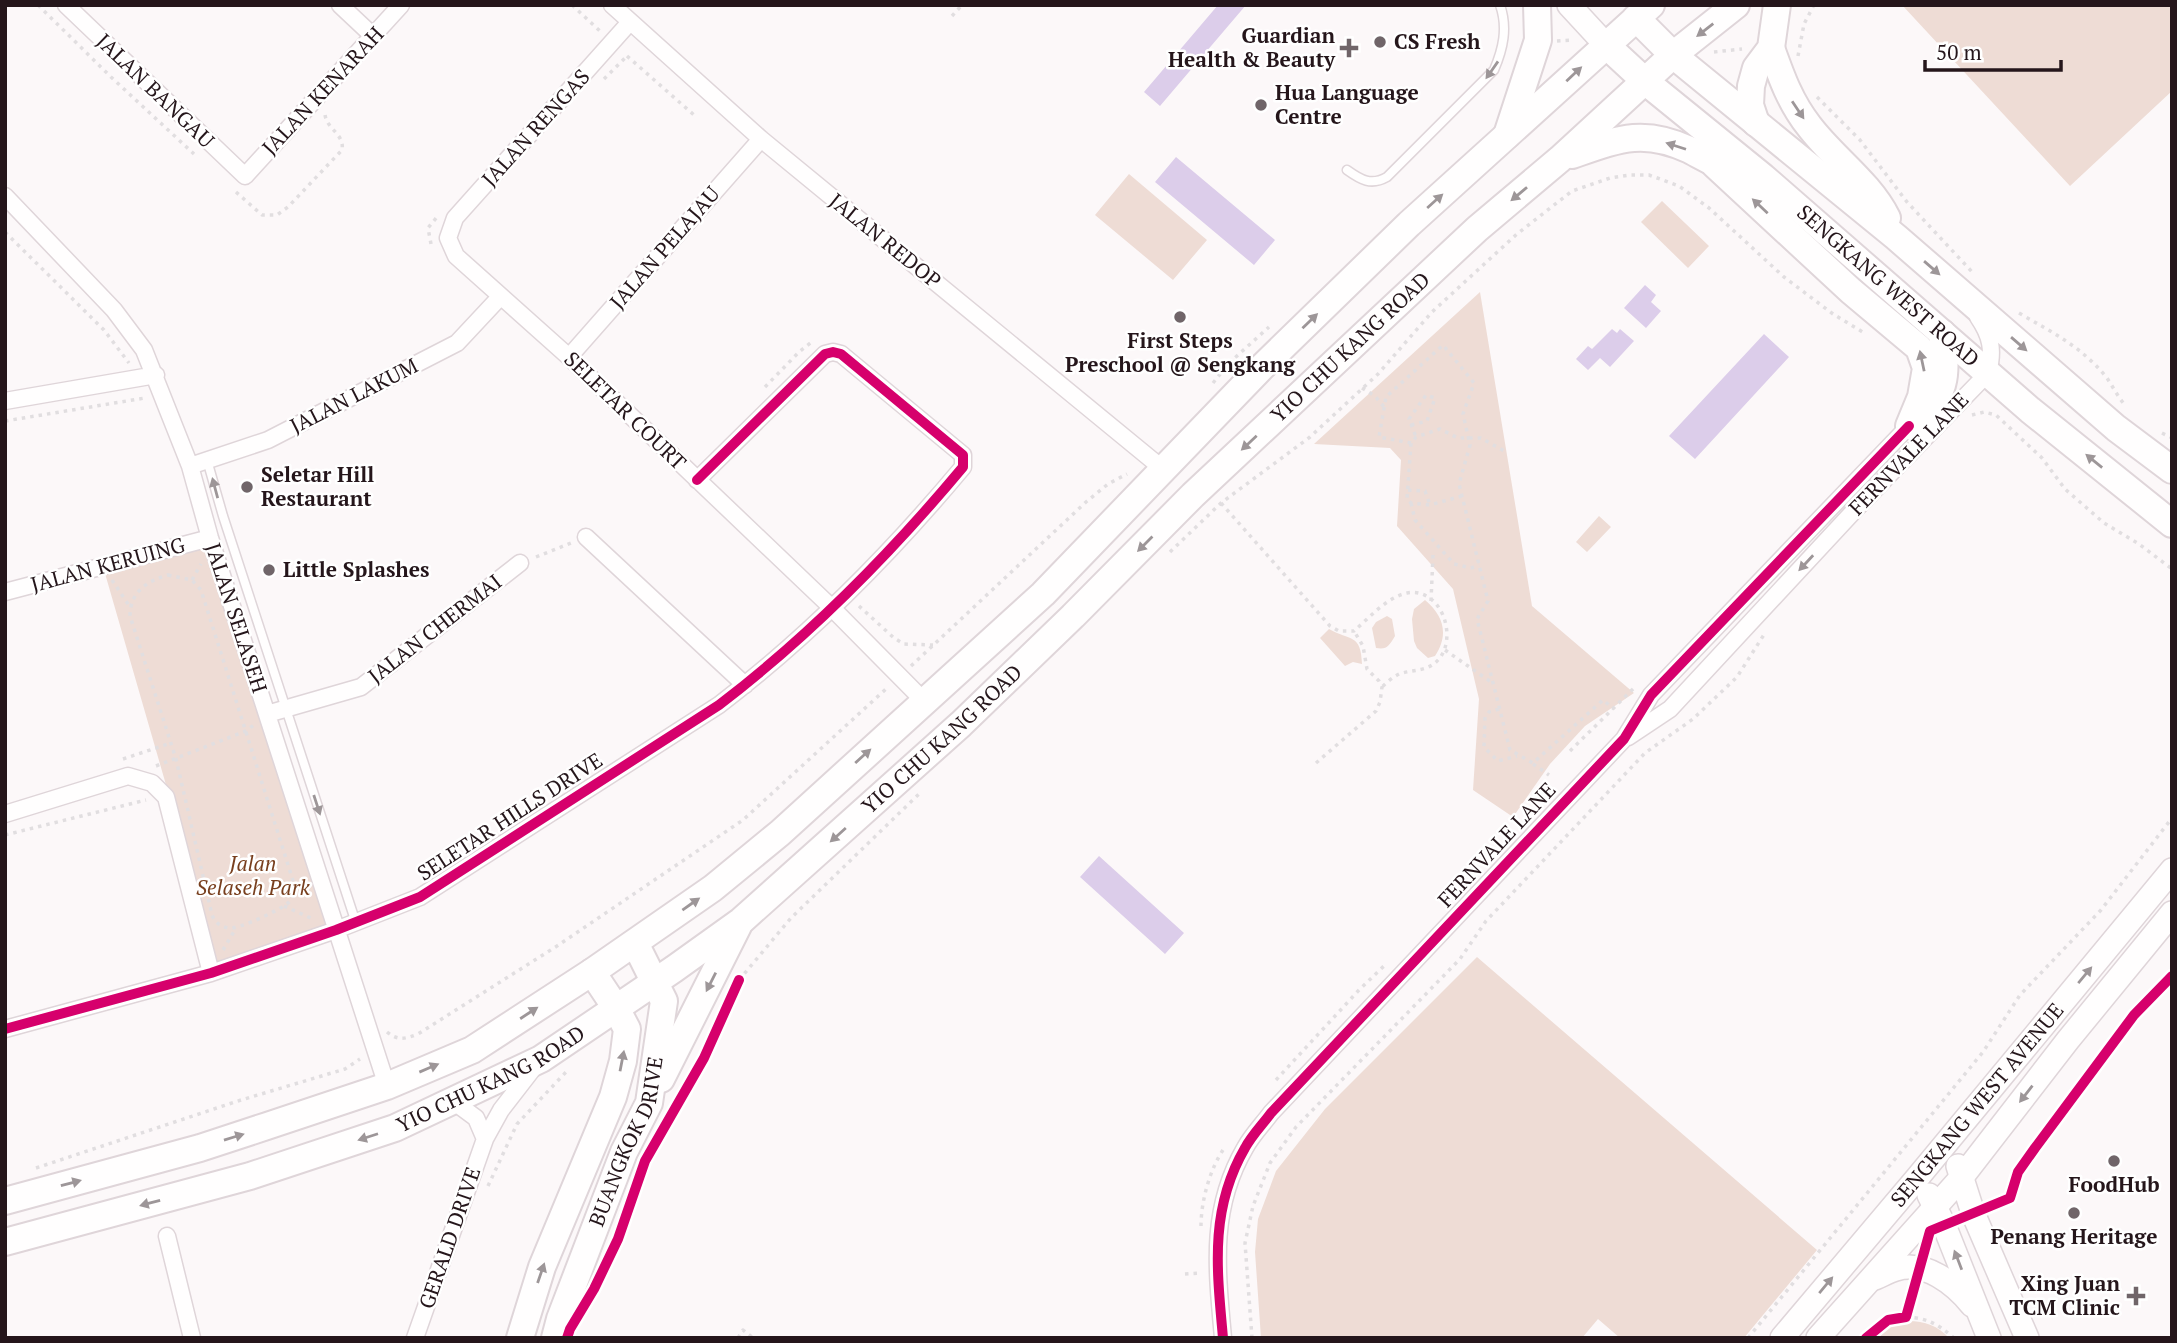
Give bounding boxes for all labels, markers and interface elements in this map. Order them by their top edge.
street label: JALAN KENARAH [255,20,389,161]
place label: Guardian Health & Beauty [1168,21,1336,73]
one-way arrow [1696,22,1713,37]
street label: JALAN BANGAU [91,27,221,154]
place label: CS Fresh [1394,27,1481,55]
scale bar [1925,28,2062,72]
marker: CS Fresh [1372,34,1388,50]
text: 50 m [1936,38,1982,66]
marker: Guardian Health & Beauty [1341,40,1357,56]
one-way arrow [1485,60,1499,79]
street label: JALAN RENGAS [475,63,595,192]
one-way arrow [1565,67,1582,83]
place label: Hua Language Centre [1275,78,1419,130]
marker: Hua Language Centre [1253,97,1269,113]
one-way arrow [1791,101,1805,119]
one-way arrow [1666,140,1687,150]
street label: JALAN PELAJAU [603,180,725,315]
street label: JALAN REDOP [824,186,947,294]
one-way arrow [1510,186,1527,201]
one-way arrow [1427,194,1444,209]
one-way arrow [1751,198,1769,214]
street label: SENGKANG WEST ROAD [1791,198,1986,373]
one-way arrow [1923,260,1941,276]
street label: YIO CHU KANG ROAD [1264,265,1435,428]
marker: First Steps Preschool @ Sengkang [1172,309,1188,325]
one-way arrow [1301,313,1318,329]
place label: First Steps Preschool @ Sengkang [1065,326,1296,378]
one-way arrow [2011,336,2028,351]
street label: SELETAR COURT [559,345,693,476]
one-way arrow [1917,350,1928,372]
street label: JALAN LAKUM [285,351,422,439]
street label: FERNVALE LANE [1842,386,1974,521]
one-way arrow [1241,435,1258,451]
one-way arrow [2086,454,2104,469]
place label: Seletar Hill Restaurant [261,460,374,512]
one-way arrow [209,477,220,499]
marker: Seletar Hill Restaurant [239,479,255,495]
street label: JALAN KERUING [28,530,188,598]
one-way arrow [1137,535,1154,552]
street label: JALAN SELASEH [200,539,274,696]
one-way arrow [1799,554,1815,571]
place label: Little Splashes [283,555,430,583]
marker: Little Splashes [261,562,277,578]
street label: JALAN CHERMAI [362,567,507,689]
street label: YIO CHU KANG ROAD [855,658,1028,819]
street label: SELETAR HILLS DRIVE [411,746,608,887]
one-way arrow [855,749,872,765]
street label: FERNVALE LANE [1431,776,1561,913]
one-way arrow [313,795,323,816]
one-way arrow [830,826,847,842]
park label: Jalan Selaseh Park [196,849,311,901]
one-way arrow [682,897,700,911]
one-way arrow [2077,966,2092,983]
one-way arrow [705,972,716,992]
street label: SENGKANG WEST AVENUE [1884,997,2069,1212]
one-way arrow [520,1006,538,1020]
street label: YIO CHU KANG ROAD [392,1018,590,1138]
one-way arrow [617,1050,628,1072]
street label: BUANGKOK DRIVE [582,1055,669,1230]
one-way arrow [419,1062,440,1073]
one-way arrow [2020,1085,2034,1103]
one-way arrow [223,1131,244,1142]
one-way arrow [358,1132,379,1143]
marker: FoodHub [2106,1153,2122,1169]
street label: GERALD DRIVE [412,1163,486,1312]
place label: FoodHub [2068,1170,2160,1198]
one-way arrow [61,1177,82,1187]
one-way arrow [139,1198,161,1209]
marker: Penang Heritage [2066,1205,2082,1221]
place label: Penang Heritage [1991,1222,2158,1250]
one-way arrow [1953,1250,1964,1271]
one-way arrow [536,1262,547,1283]
place label: Xing Juan TCM Clinic [2009,1269,2120,1321]
one-way arrow [1818,1277,1833,1294]
marker: Xing Juan TCM Clinic [2126,1286,2146,1306]

